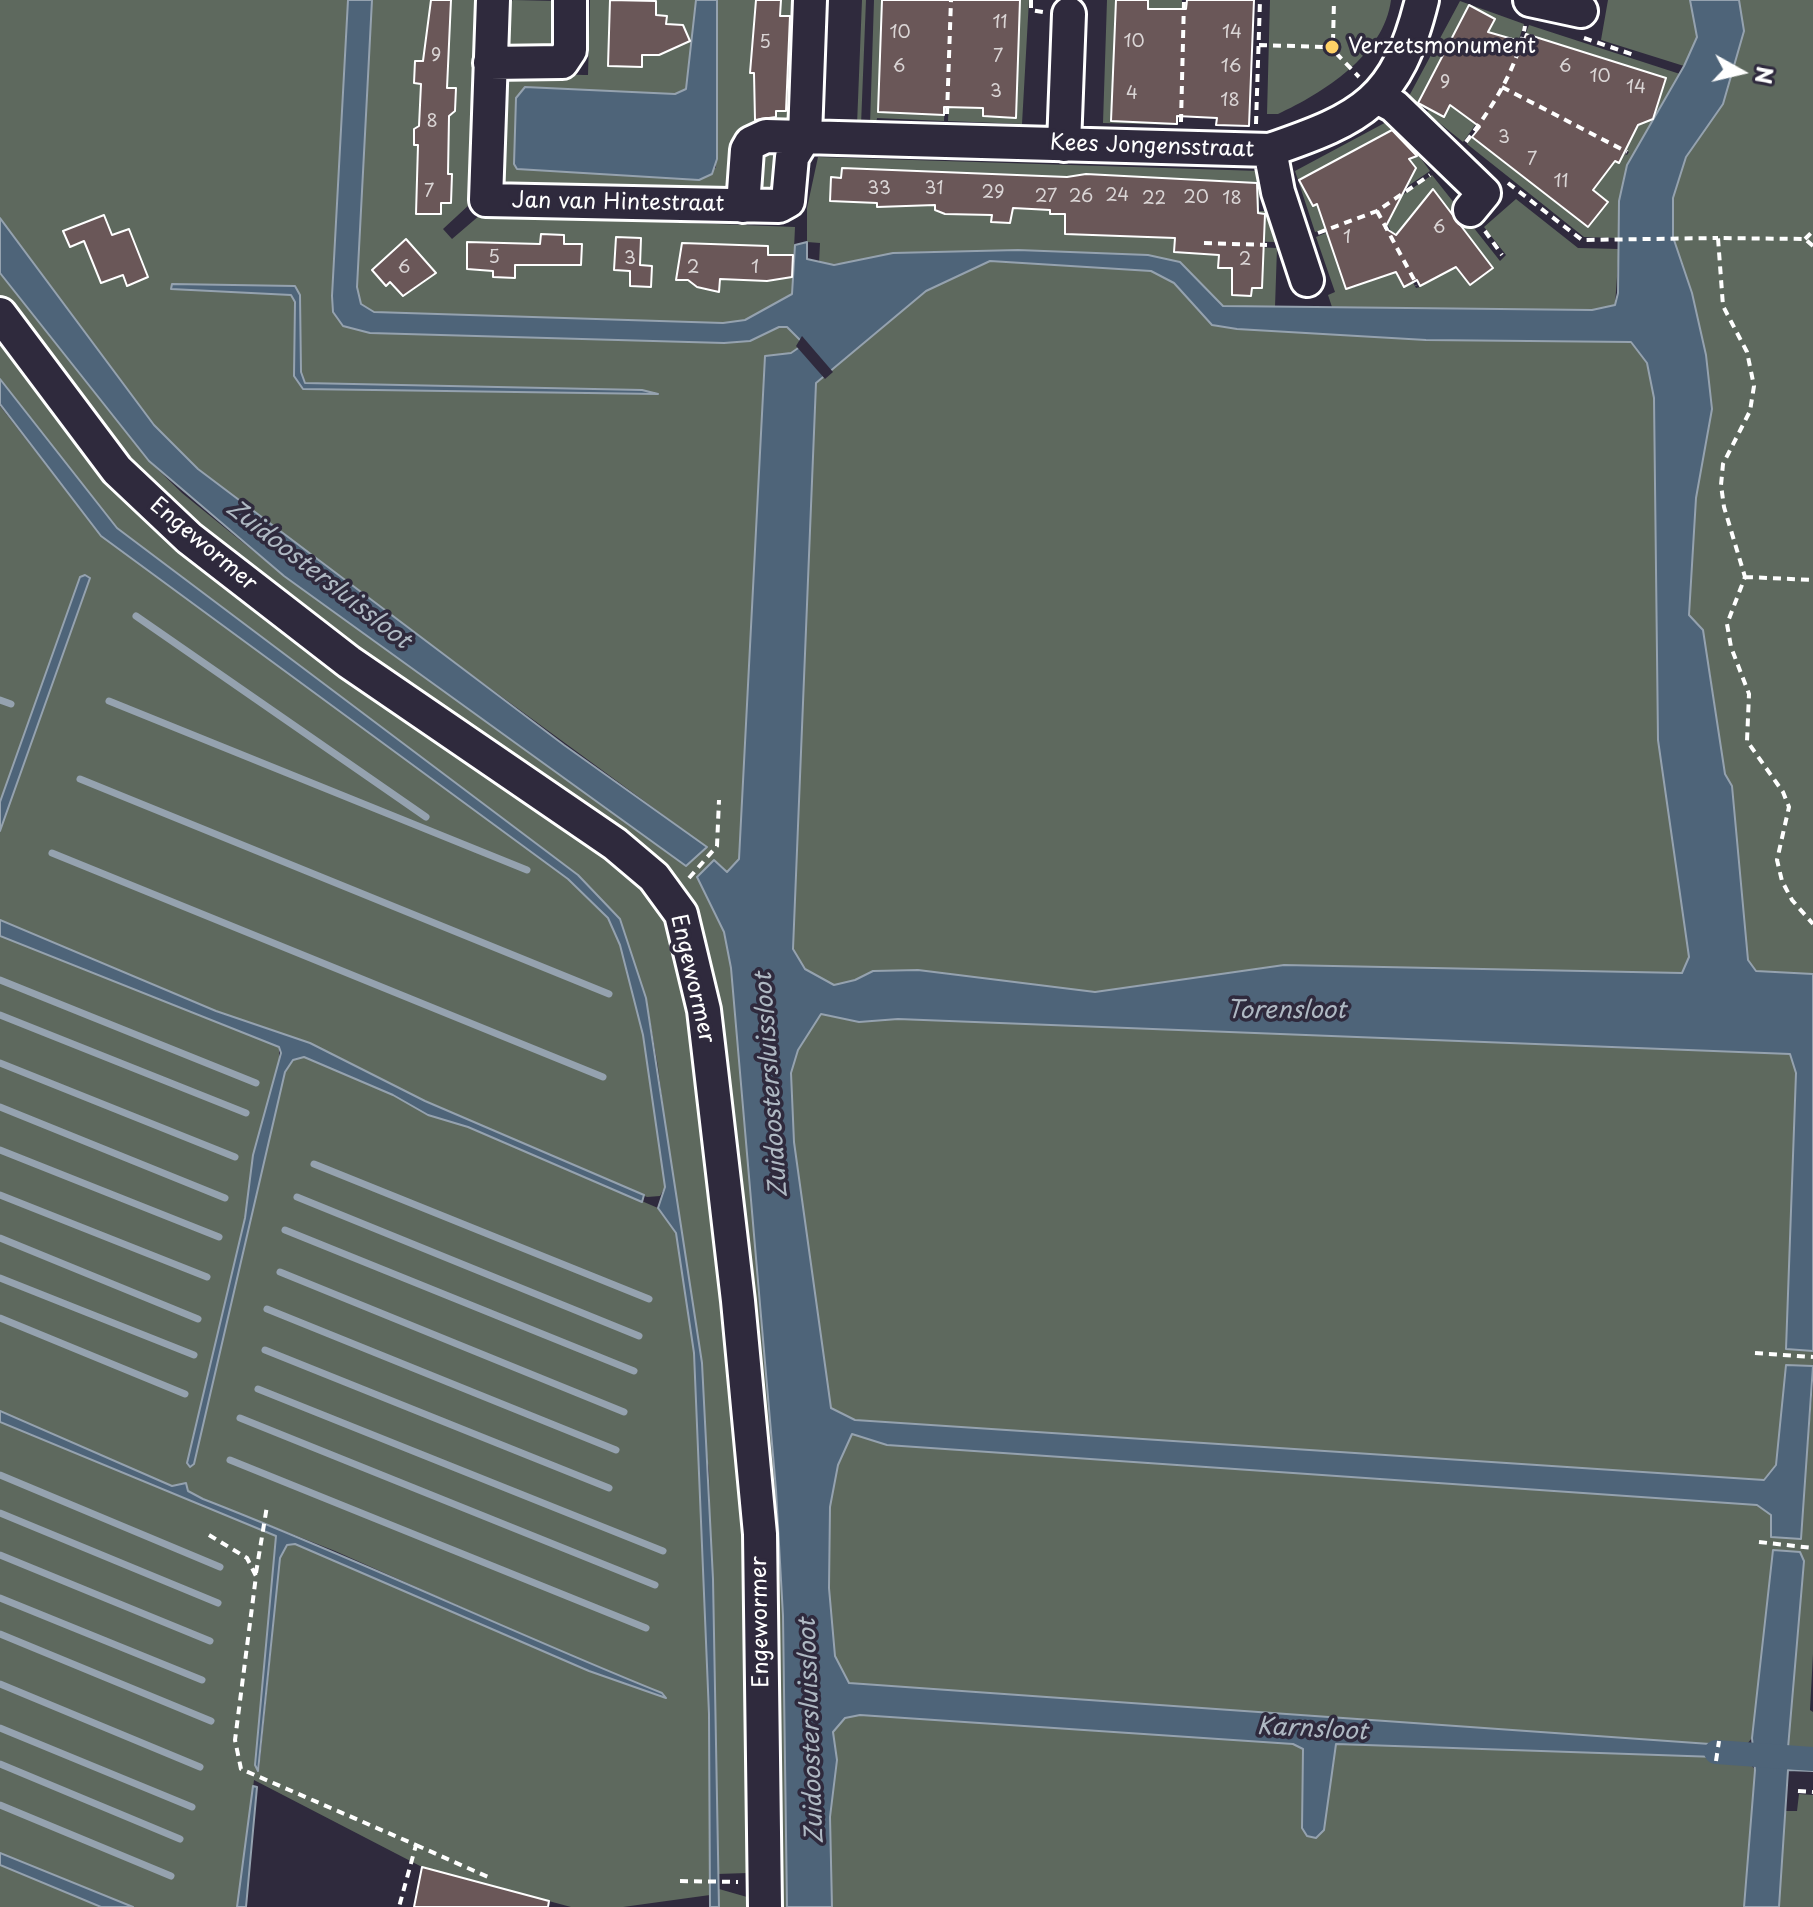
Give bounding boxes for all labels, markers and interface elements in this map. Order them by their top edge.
house number: 11 [992,12,1008,34]
house number: 10 [889,22,911,44]
house number: 14 [1222,22,1242,44]
house number: 10 [1123,31,1145,53]
house number: 5 [759,32,771,54]
north arrow [1701,32,1781,112]
place label: Verzetsmonument [1348,34,1536,60]
marker: Verzetsmonument [1323,38,1341,56]
house number: 9 [431,45,441,67]
house number: 7 [993,46,1003,68]
house number: 6 [893,56,905,78]
house number: 16 [1221,56,1241,78]
house number: 6 [1559,56,1571,78]
text: N [1748,64,1783,86]
house number: 10 [1589,66,1611,88]
house number: 9 [1440,72,1450,94]
house number: 14 [1626,77,1646,99]
house number: 3 [990,81,1002,103]
house number: 4 [1126,83,1138,105]
house number: 18 [1220,90,1240,112]
house number: 8 [426,111,438,133]
house number: 3 [1498,127,1510,149]
street label: Kees Jongensstraat [1049,130,1255,164]
house number: 7 [1527,149,1537,171]
house number: 11 [1553,171,1569,193]
house number: 33 [867,178,891,200]
house number: 31 [925,178,943,200]
house number: 7 [424,181,434,203]
house number: 29 [982,182,1004,204]
house number: 24 [1105,185,1129,207]
house number: 27 [1035,186,1057,208]
house number: 26 [1069,186,1093,208]
house number: 20 [1183,187,1209,209]
street label: Jan van Hintestraat [511,188,725,218]
house number: 22 [1142,188,1166,210]
house number: 18 [1222,188,1242,210]
house number: 6 [1433,217,1445,239]
house number: 1 [1343,227,1351,249]
house number: 5 [488,247,500,269]
house number: 3 [624,248,636,270]
house number: 2 [1239,249,1251,271]
house number: 6 [398,257,410,279]
house number: 2 [687,257,699,279]
house number: 1 [751,257,759,279]
street label: Engewormer [144,493,262,597]
water label: Zuidoostersluissloot [220,494,416,656]
street label: Engewormer [664,912,720,1046]
water label: Zuidoostersluissloot [750,972,794,1198]
water label: Torensloot [1226,997,1346,1025]
street label: Engewormer [747,1556,775,1688]
water label: Zuidoostersluissloot [794,1618,830,1844]
water label: Karnsloot [1256,1713,1368,1747]

